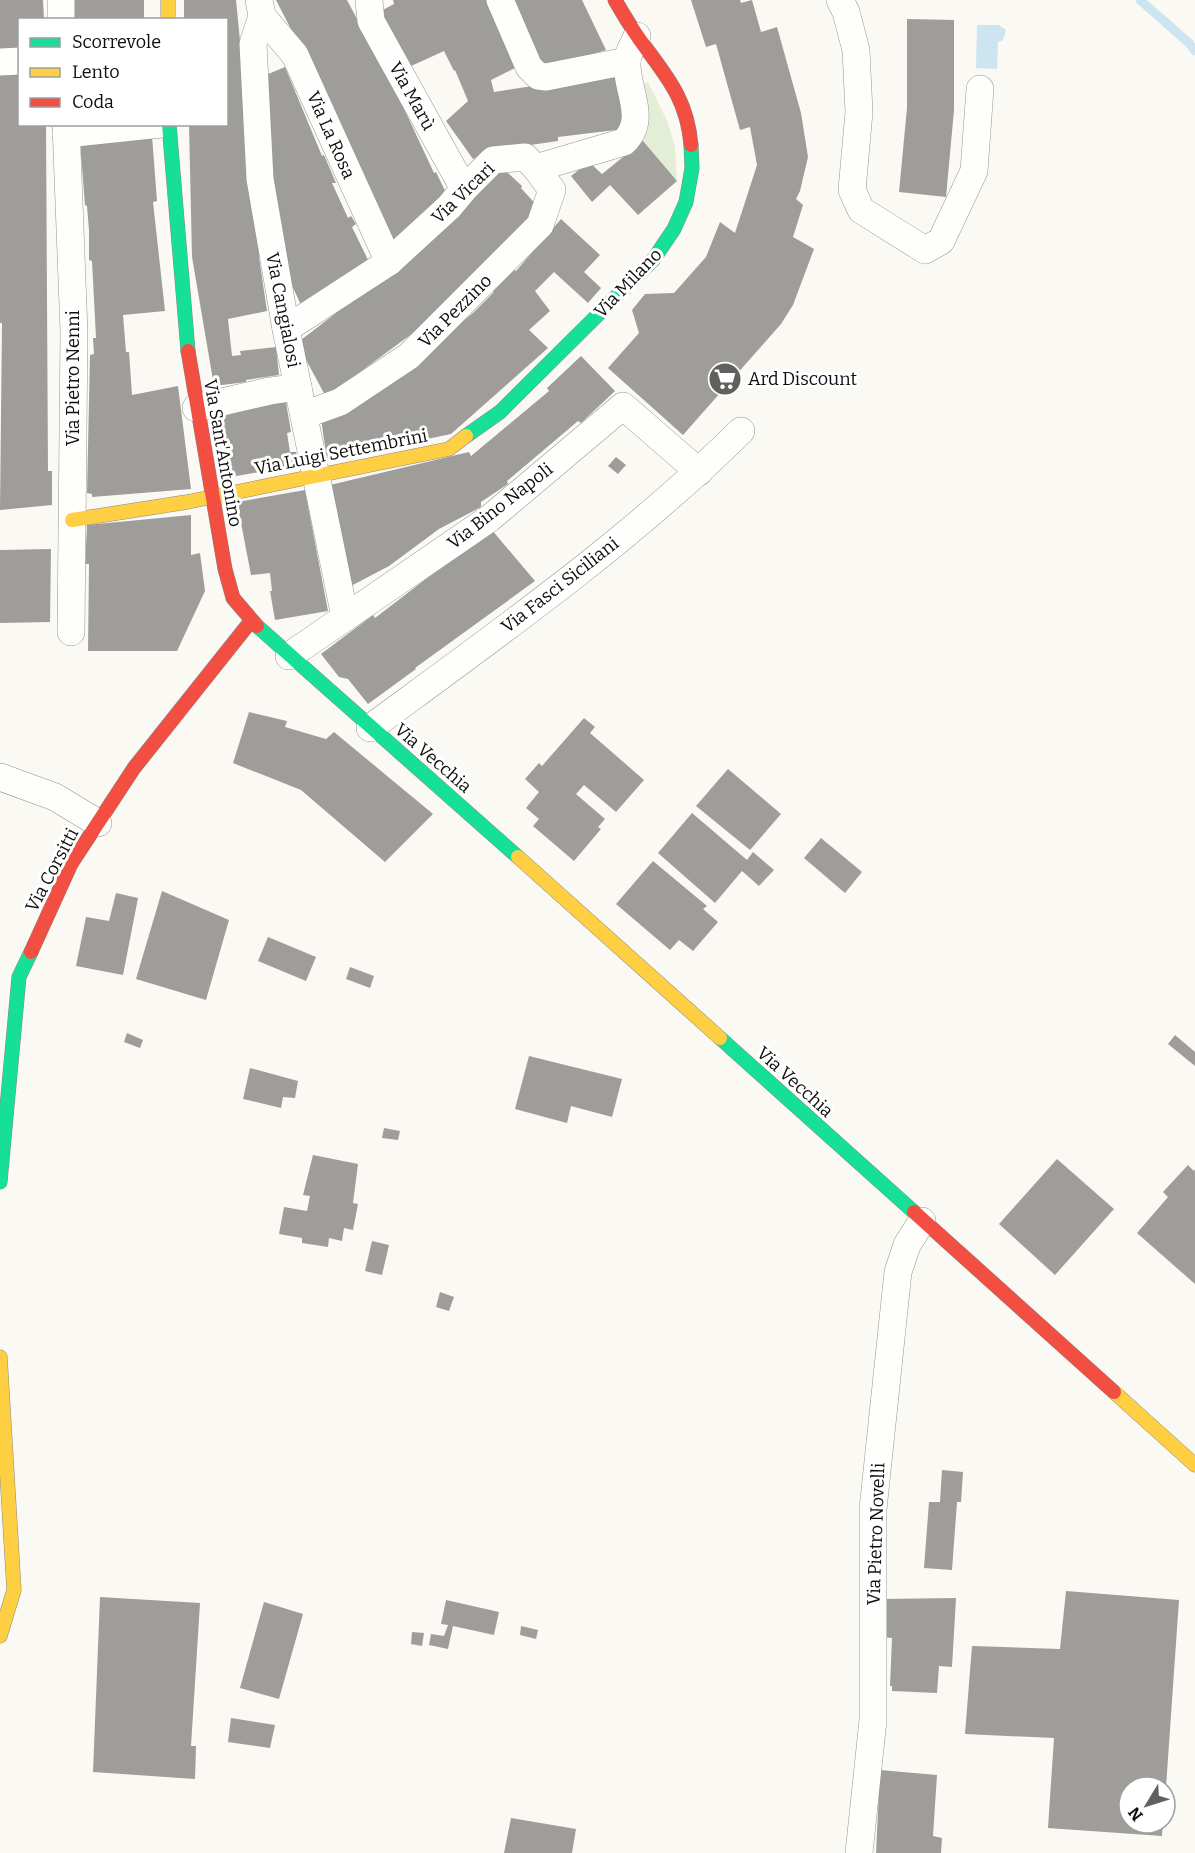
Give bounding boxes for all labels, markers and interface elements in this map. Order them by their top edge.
legend [18,18,228,126]
text: Scorrevole [72,31,161,53]
street label: Via Marù [384,58,440,134]
text: Lento [72,61,120,83]
street label: Via La Rosa [302,88,360,182]
text: Coda [72,91,114,113]
street label: Via Vicari [427,158,499,228]
street label: Via Milano [589,244,667,322]
street label: Via Cangialosi [261,250,305,370]
street label: Via Pezzino [414,270,496,352]
street label: Via Pietro Nenni [62,310,84,446]
supermarket icon: Ard Discount [707,361,743,397]
place label: Ard Discount [748,368,858,390]
street label: Via Sant'Antonino [199,377,247,529]
street label: Via Luigi Settembrini [253,424,429,480]
street label: Via Bino Napoli [443,458,557,554]
street label: Via Fasci Siciliani [497,532,623,638]
street label: Via Vecchia [390,718,476,798]
street label: Via Corsitti [21,824,83,916]
street label: Via Vecchia [752,1042,838,1122]
street label: Via Pietro Novelli [863,1462,889,1606]
north arrow [1117,1775,1177,1835]
text: N [1124,1803,1147,1825]

